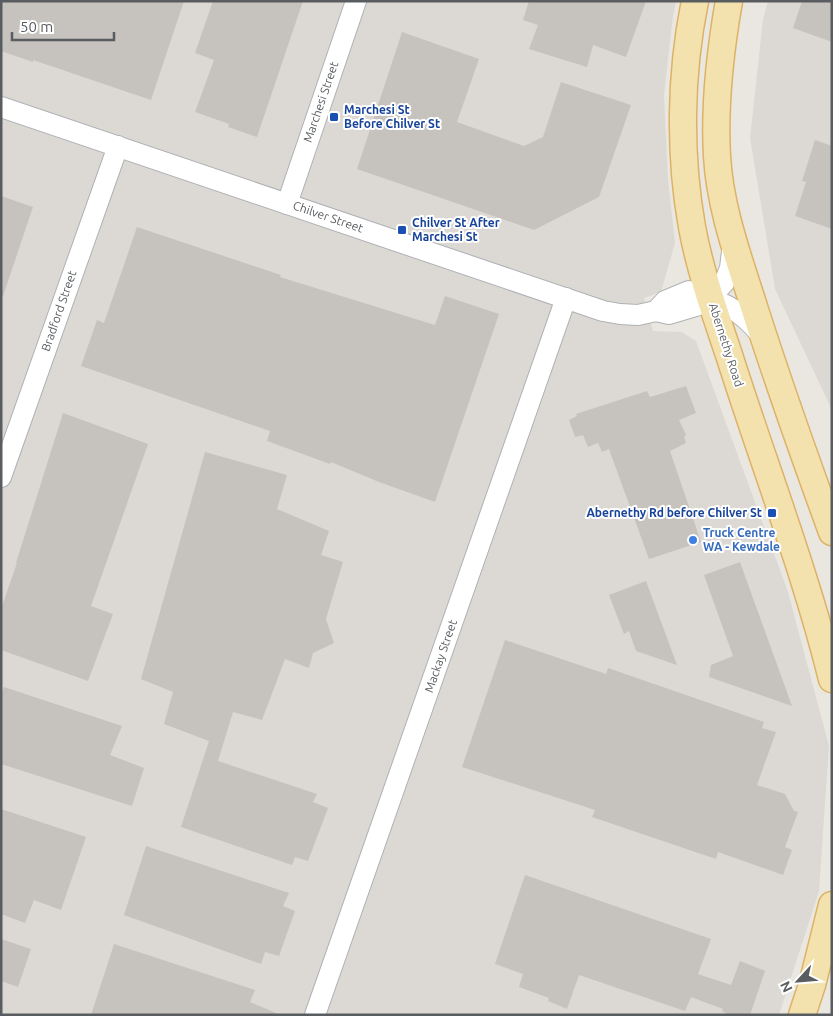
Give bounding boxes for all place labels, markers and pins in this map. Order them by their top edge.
place label: Marchesi St Before Chilver St [344,103,440,130]
marker: Marchesi St Before Chilver St [328,111,340,123]
place label: Chilver St After Marchesi St [412,216,500,243]
marker: Chilver St After Marchesi St [396,224,408,236]
place label: Abernethy Rd before Chilver St [586,506,762,519]
marker: Abernethy Rd before Chilver St [766,507,778,519]
place label: Truck Centre WA - Kewdale [703,526,780,553]
marker: Truck Centre WA - Kewdale [687,534,699,546]

